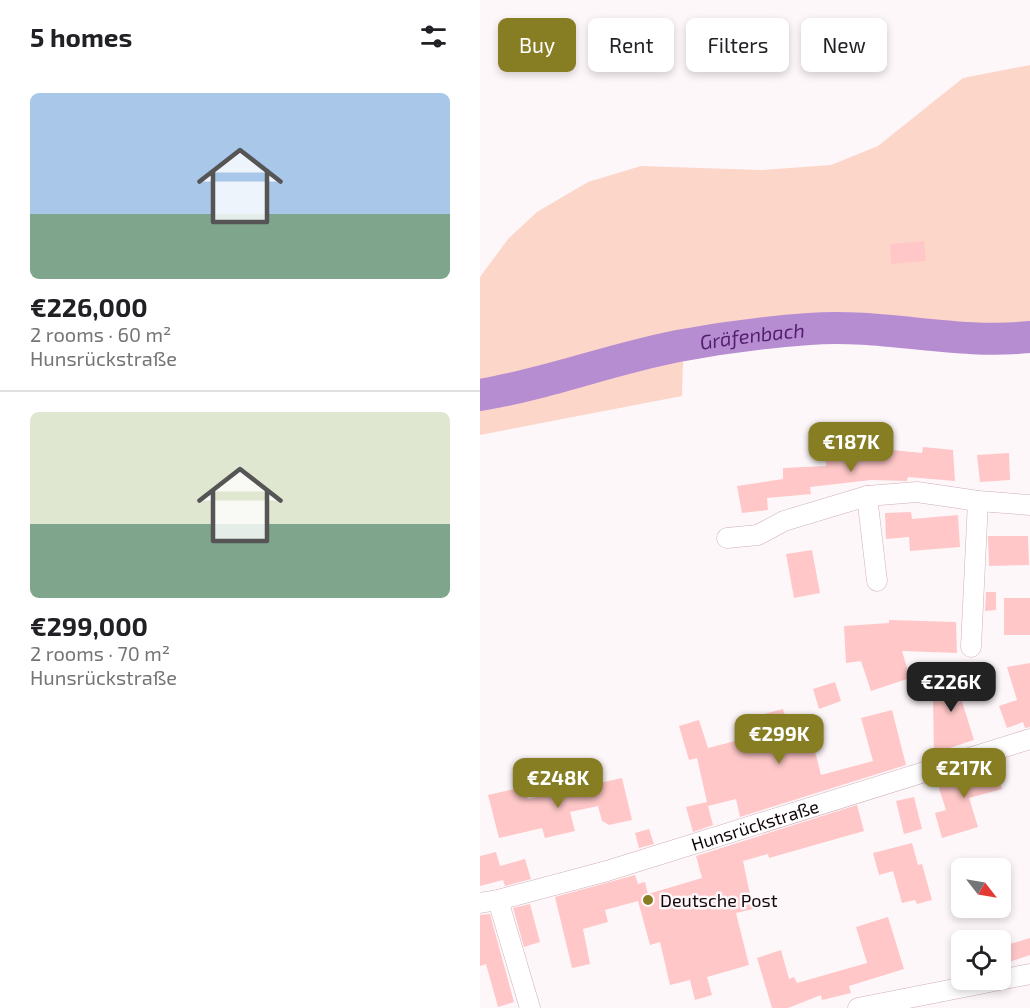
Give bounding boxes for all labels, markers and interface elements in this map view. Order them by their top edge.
chip: Buy [498,18,576,72]
chip: Rent [588,18,674,72]
chip: Filters [686,18,789,72]
chip: New [801,18,887,72]
icon: filters [417,20,450,53]
text: 5 homes [30,21,132,52]
icon: home [186,132,294,240]
text: €226,000 [30,291,148,322]
water label: Gräfenbach [698,317,806,354]
text: 2 rooms · 60 m² [30,322,171,346]
text: Hunsrückstraße [30,346,177,370]
pin: €187K [809,422,893,473]
text: €187K [822,429,880,453]
icon: home [186,451,294,559]
text: €299,000 [30,610,148,641]
text: 2 rooms · 70 m² [30,641,170,665]
pin: €226K [909,662,993,713]
text: Hunsrückstraße [30,665,177,689]
text: €226K [921,669,981,693]
pin: €299K [737,714,821,765]
text: €299K [749,721,809,745]
pin: €217K [922,748,1006,799]
text: €217K [936,755,992,779]
pin: €248K [516,758,600,809]
text: €248K [527,765,589,789]
street label: Hunsrückstraße [688,795,821,855]
north arrow [951,858,1011,918]
map controls [951,858,1011,990]
place label: Deutsche Post [660,889,778,911]
marker: Deutsche Post [641,893,655,907]
button: locate [951,930,1011,990]

